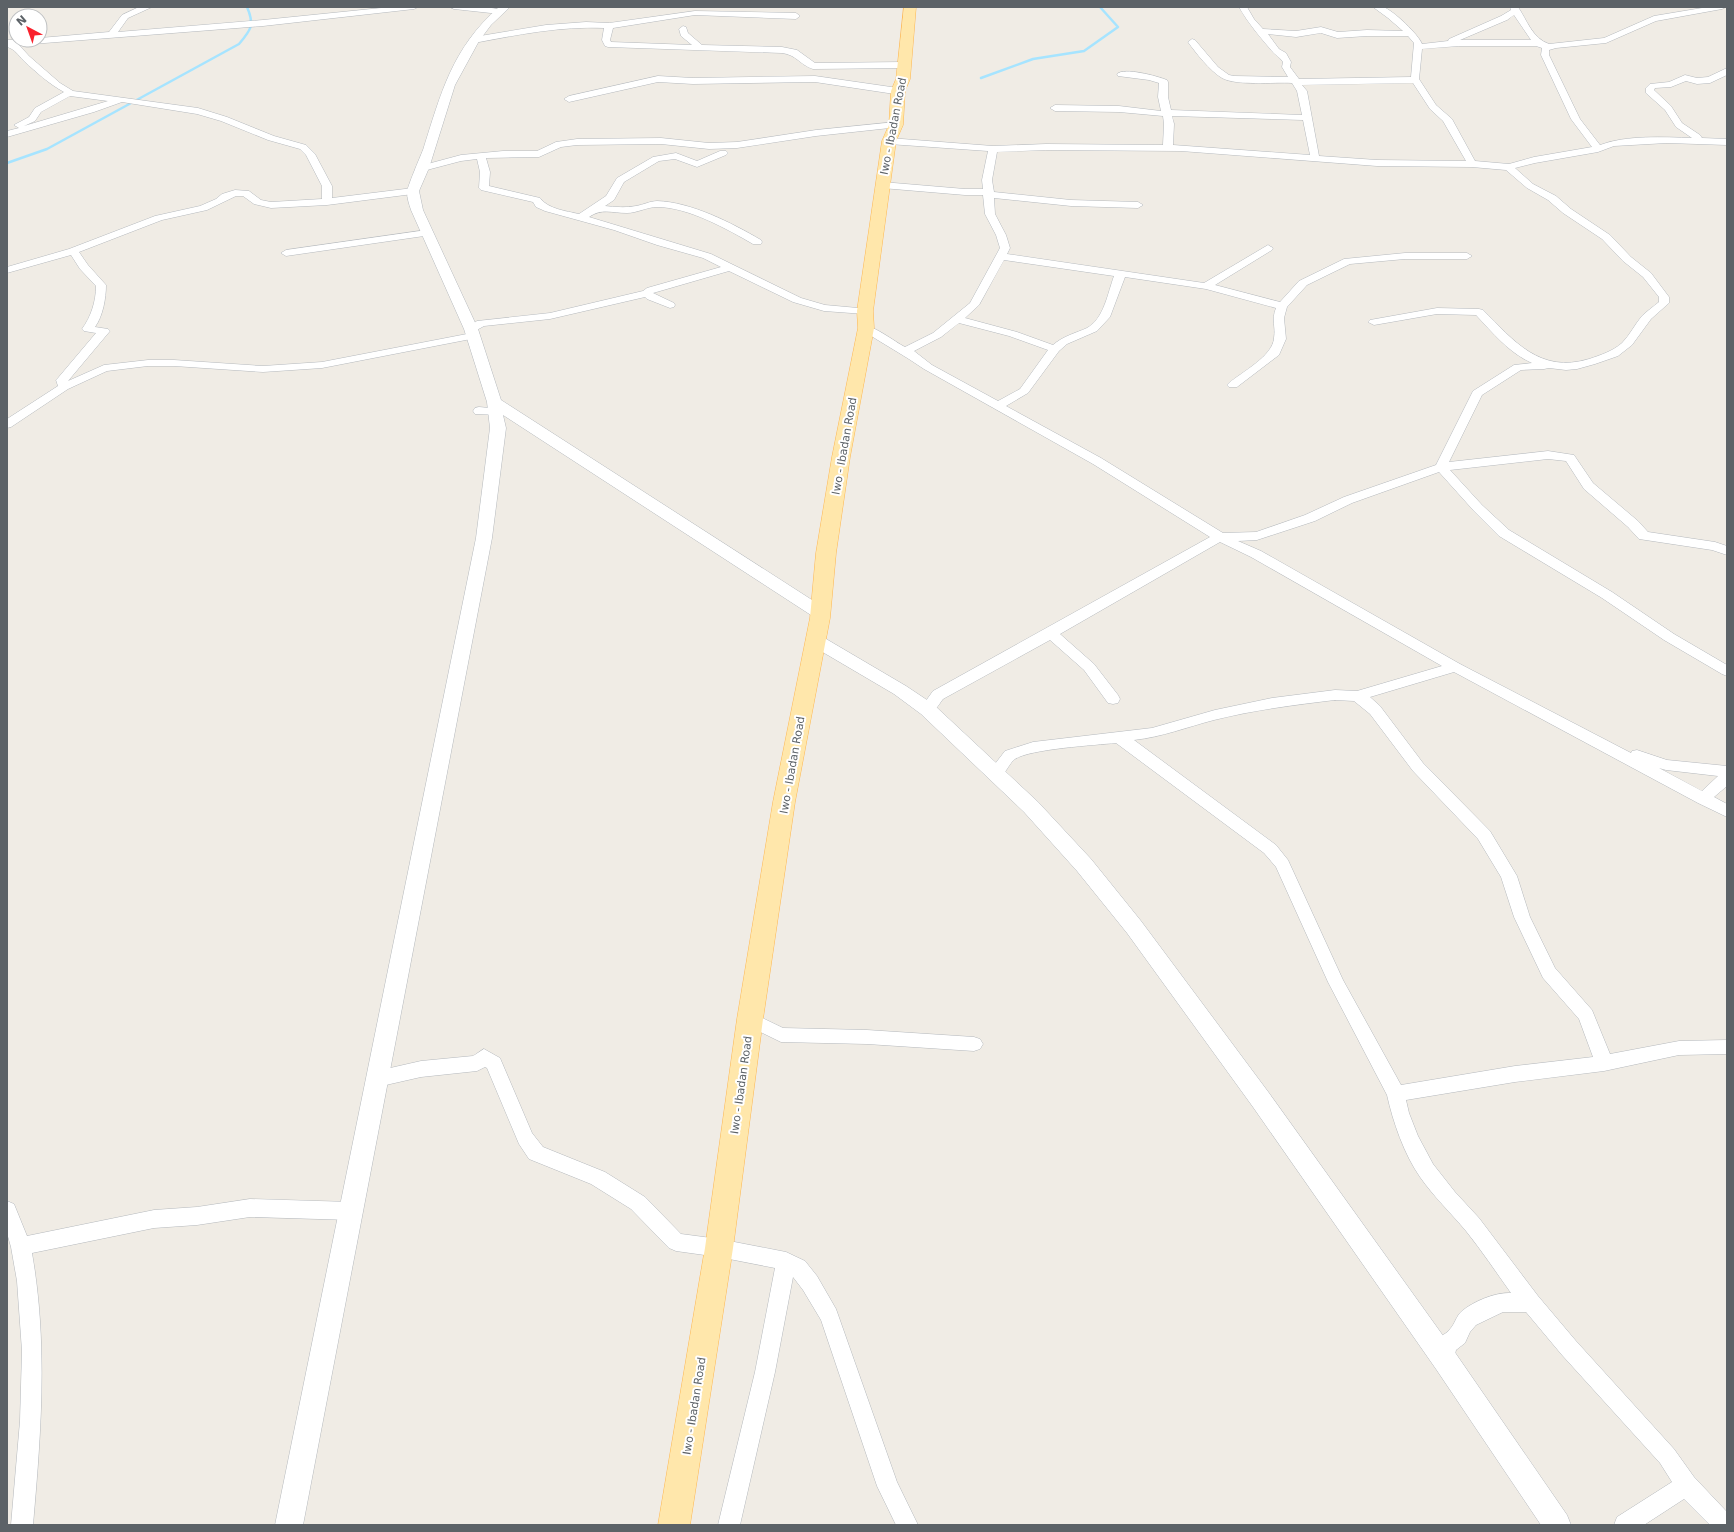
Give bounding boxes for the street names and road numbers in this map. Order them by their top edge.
street label: Iwo - Ibadan Road [878,76,909,176]
street label: Iwo - Ibadan Road [830,396,859,496]
street label: Iwo - Ibadan Road [778,715,807,815]
street label: Iwo - Ibadan Road [728,1035,755,1135]
street label: Iwo - Ibadan Road [680,1356,709,1456]

